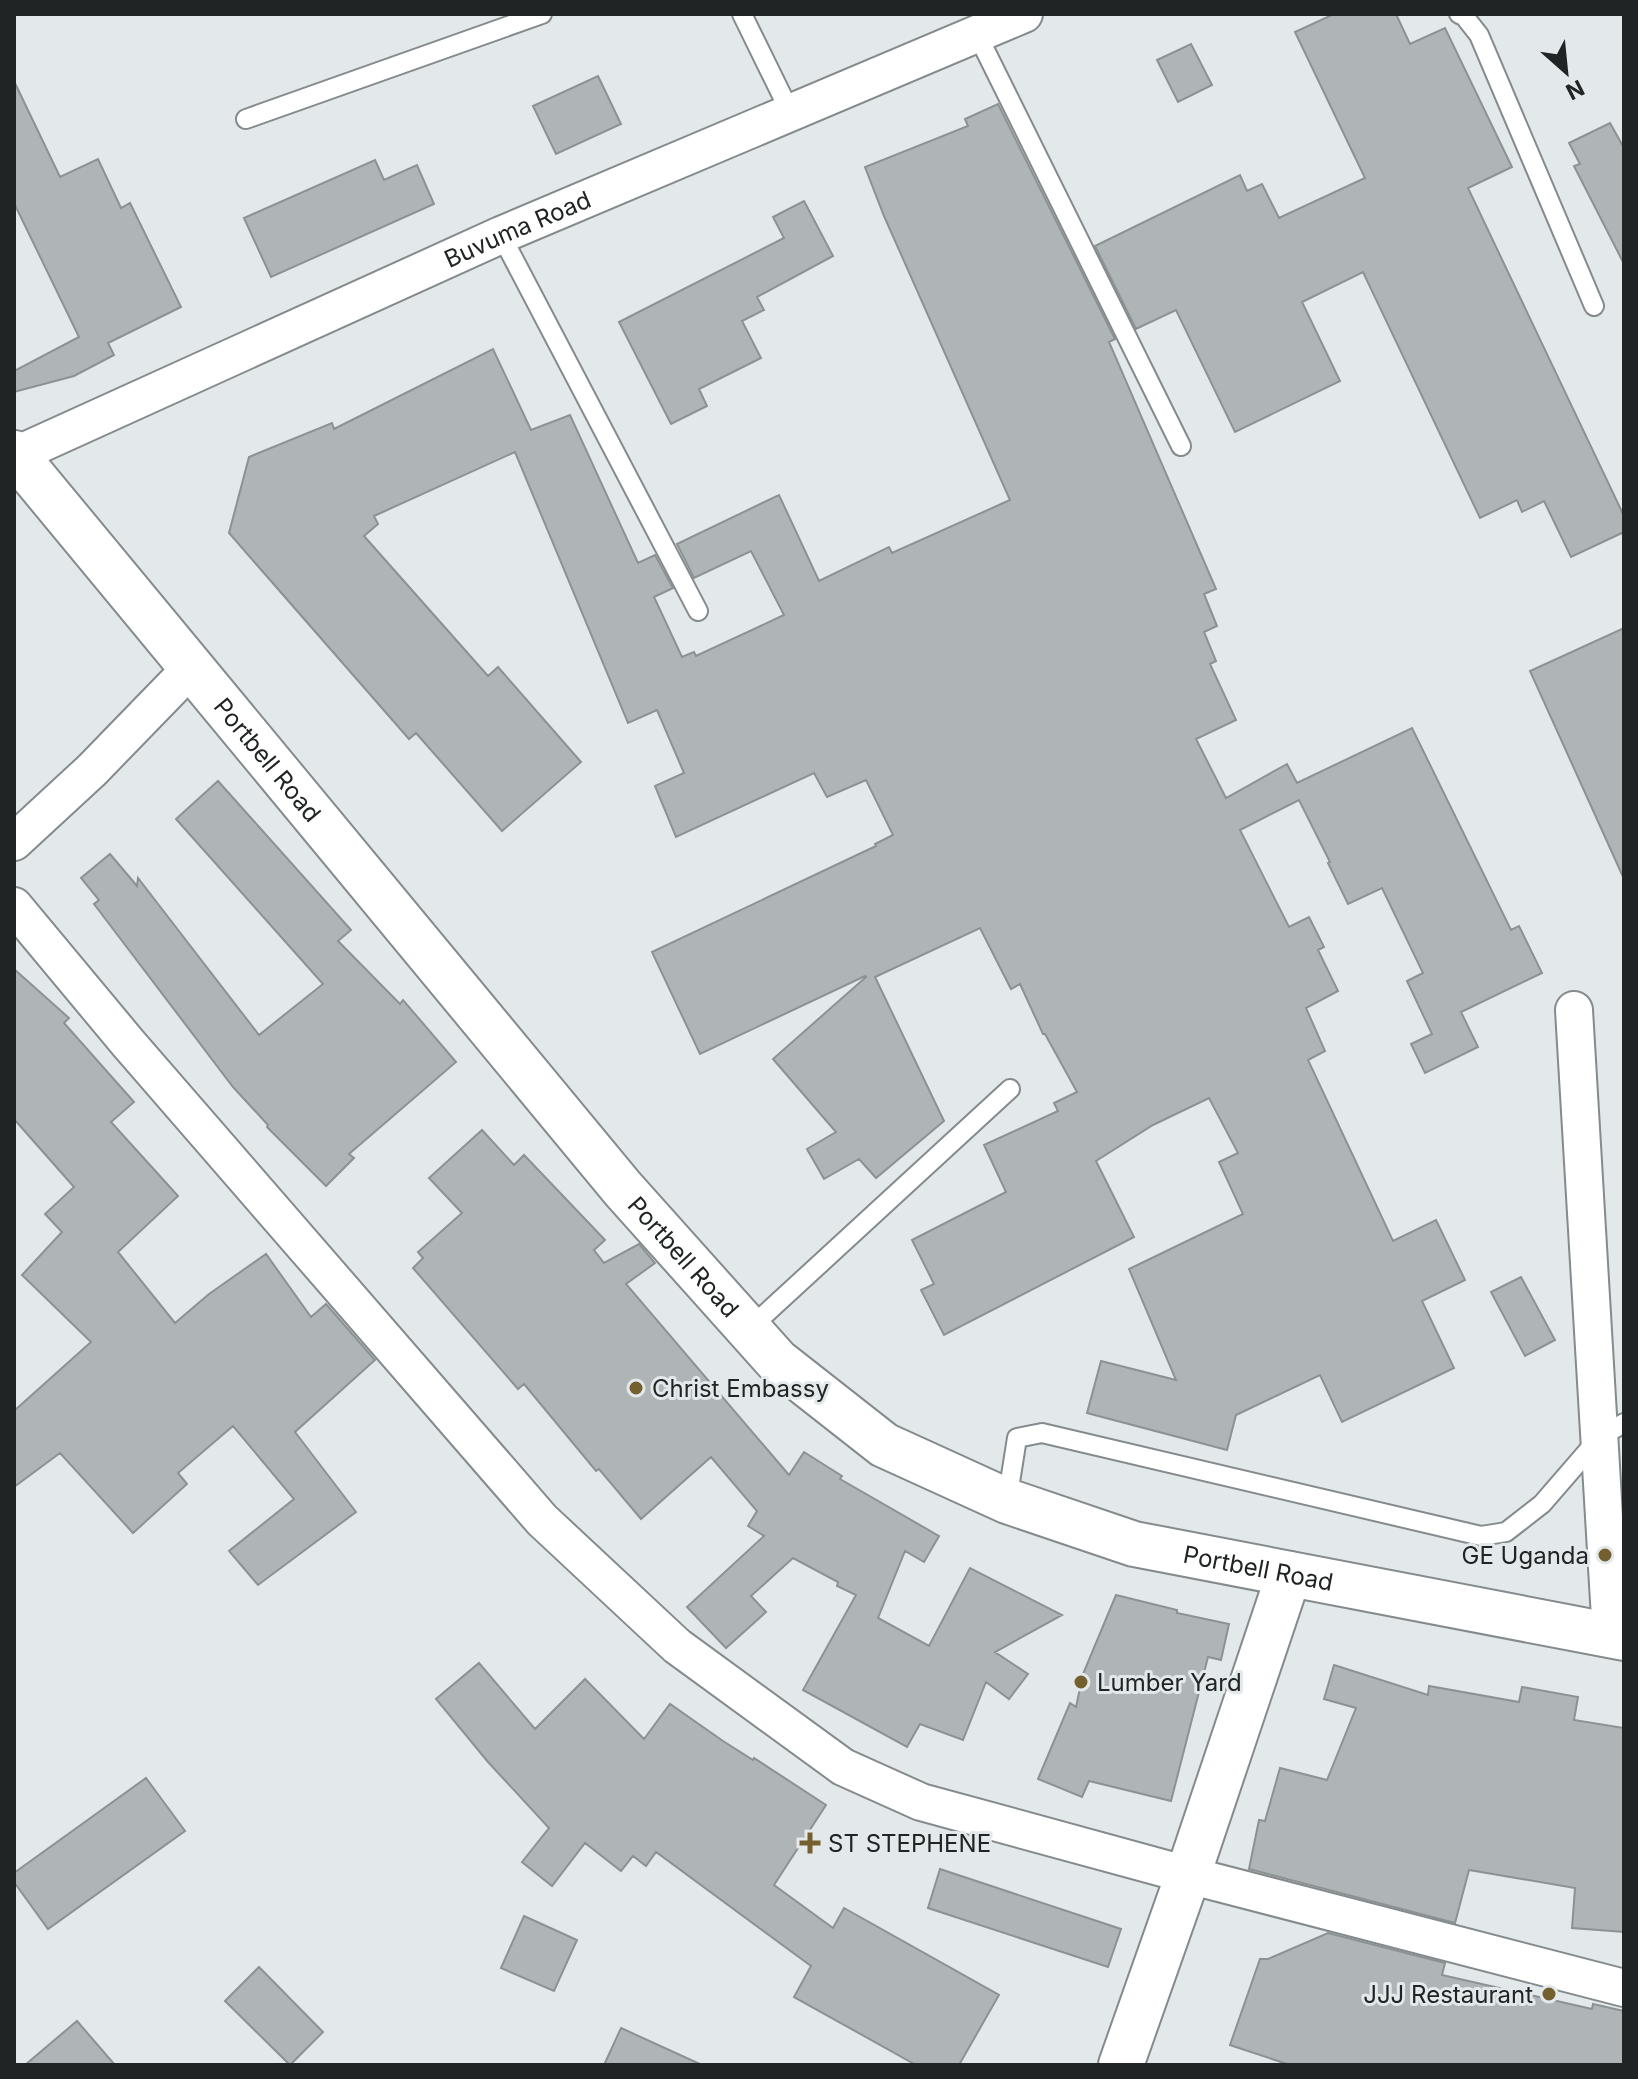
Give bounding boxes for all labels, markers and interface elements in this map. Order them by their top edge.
north arrow [1526,32,1606,112]
text: N [1562,74,1588,105]
street label: Buvuma Road [439,184,595,273]
street label: Portbell Road [208,692,327,827]
street label: Portbell Road [622,1190,745,1323]
place label: Christ Embassy [652,1374,829,1403]
marker: Christ Embassy [627,1379,645,1397]
street label: Portbell Road [1181,1539,1336,1596]
place label: GE Uganda [1462,1541,1589,1570]
marker: GE Uganda [1596,1546,1614,1564]
place label: Lumber Yard [1097,1668,1242,1697]
marker: Lumber Yard [1072,1673,1090,1691]
place label: ST STEPHENE [828,1829,991,1858]
marker: ST STEPHENE [799,1832,821,1854]
place label: JJJ Restaurant [1363,1980,1533,2009]
marker: JJJ Restaurant [1540,1985,1558,2003]

